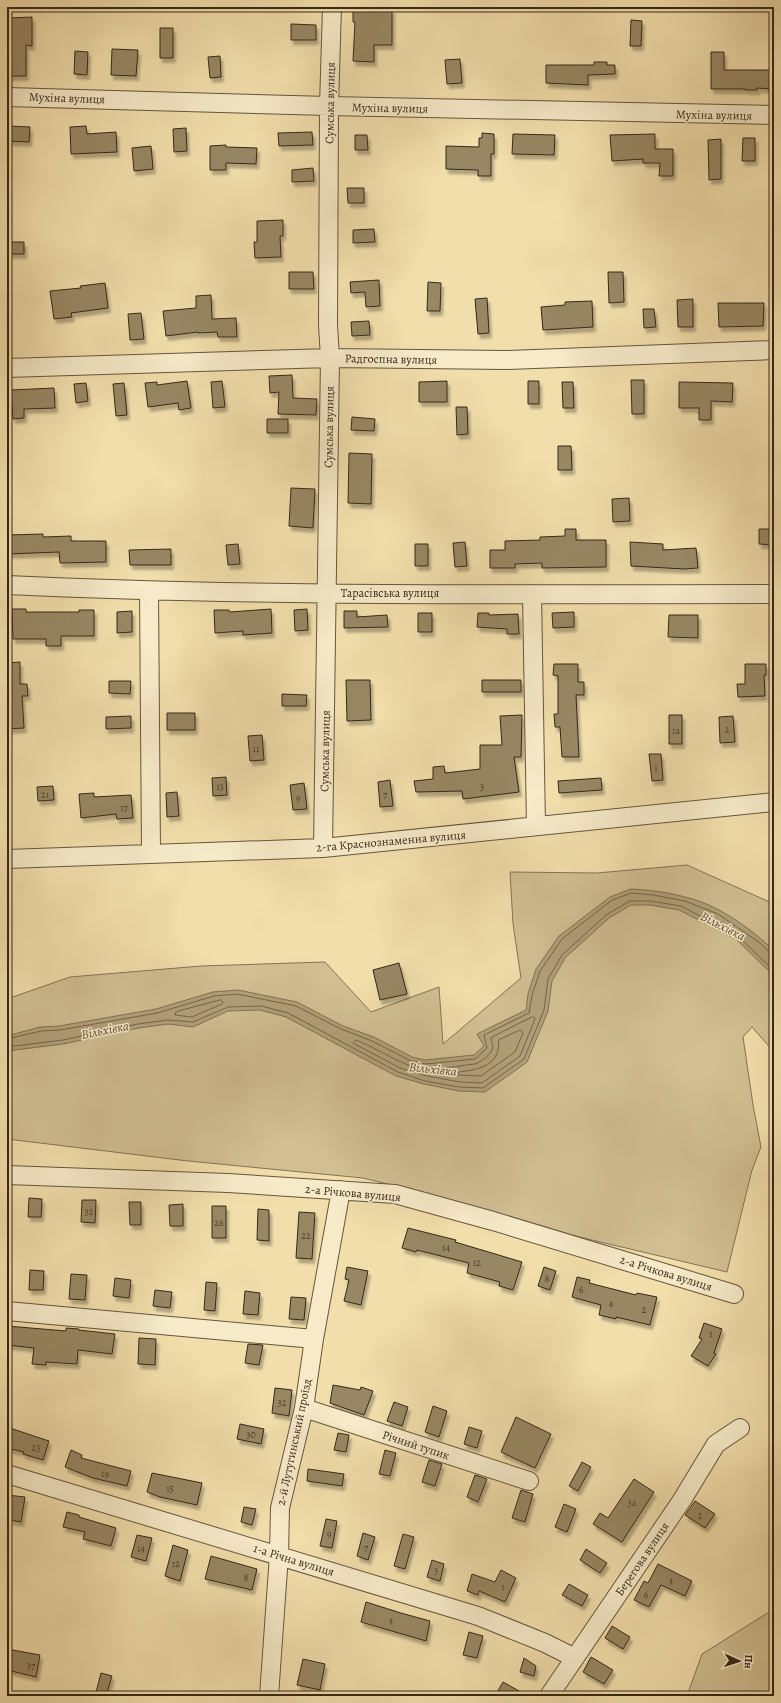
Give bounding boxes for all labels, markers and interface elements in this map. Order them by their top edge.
street label: Сумська вулиця [321,62,339,144]
street label: Мухіна вулиця [29,89,106,107]
street label: Мухіна вулиця [352,99,428,117]
street label: Мухіна вулиця [676,106,752,124]
street label: Радгоспна вулиця [345,350,438,368]
street label: Сумська вулиця [320,386,338,468]
street label: Тарасівська вулиця [341,585,439,601]
street label: Сумська вулиця [316,710,334,792]
house number: 2 [725,723,730,736]
house number: 1а [672,724,680,737]
house number: 11 [253,742,260,755]
house number: 1 [654,761,658,774]
house number: 13 [216,780,224,793]
house number: 3 [480,780,484,793]
house number: 21 [41,788,50,801]
house number: 7 [383,788,388,801]
house number: 9 [296,791,301,804]
house number: 17 [120,801,129,814]
street label: 2-га Краснознаменна вулиця [315,826,467,856]
water label: Вільхівка [698,907,748,945]
water label: Вільхівка [80,1017,130,1043]
water label: Вільхівка [408,1058,458,1080]
street label: 2-а Річкова вулиця [304,1181,402,1205]
house number: 32 [85,1205,94,1218]
house number: 26 [214,1216,224,1229]
house number: 22 [301,1229,311,1242]
house number: 14 [442,1241,450,1254]
street label: 2-а Річкова вулиця [618,1251,714,1295]
house number: 12 [473,1256,481,1269]
house number: 8 [545,1272,550,1285]
house number: 6 [579,1283,584,1296]
house number: 4 [609,1297,614,1310]
house number: 2 [642,1303,647,1316]
house number: 1 [709,1327,713,1340]
street label: 2-й Лутугинський проїзд [273,1377,315,1507]
house number: 32 [278,1396,287,1409]
street label: Річний тупик [380,1427,452,1463]
house number: 30 [246,1428,256,1441]
house number: 23 [32,1441,40,1454]
house number: 19 [101,1467,109,1480]
house number: 15 [166,1482,174,1495]
house number: 3а [628,1496,637,1509]
house number: 2 [698,1509,703,1522]
street label: Берегова вулиця [611,1519,673,1599]
house number: 9 [327,1527,332,1540]
street label: 1-а Річна вулиця [252,1540,337,1580]
house number: 7 [364,1541,369,1554]
house number: 14 [137,1542,145,1555]
house number: 12 [172,1557,180,1570]
house number: 3 [434,1564,438,1577]
house number: 8 [244,1571,249,1584]
house number: 4 [669,1574,674,1587]
house number: 1 [501,1580,505,1593]
house number: 6 [644,1588,649,1601]
house number: 4 [389,1614,394,1627]
north arrow [719,1641,759,1681]
text: Пн [741,1654,756,1670]
house number: 37 [27,1659,36,1672]

